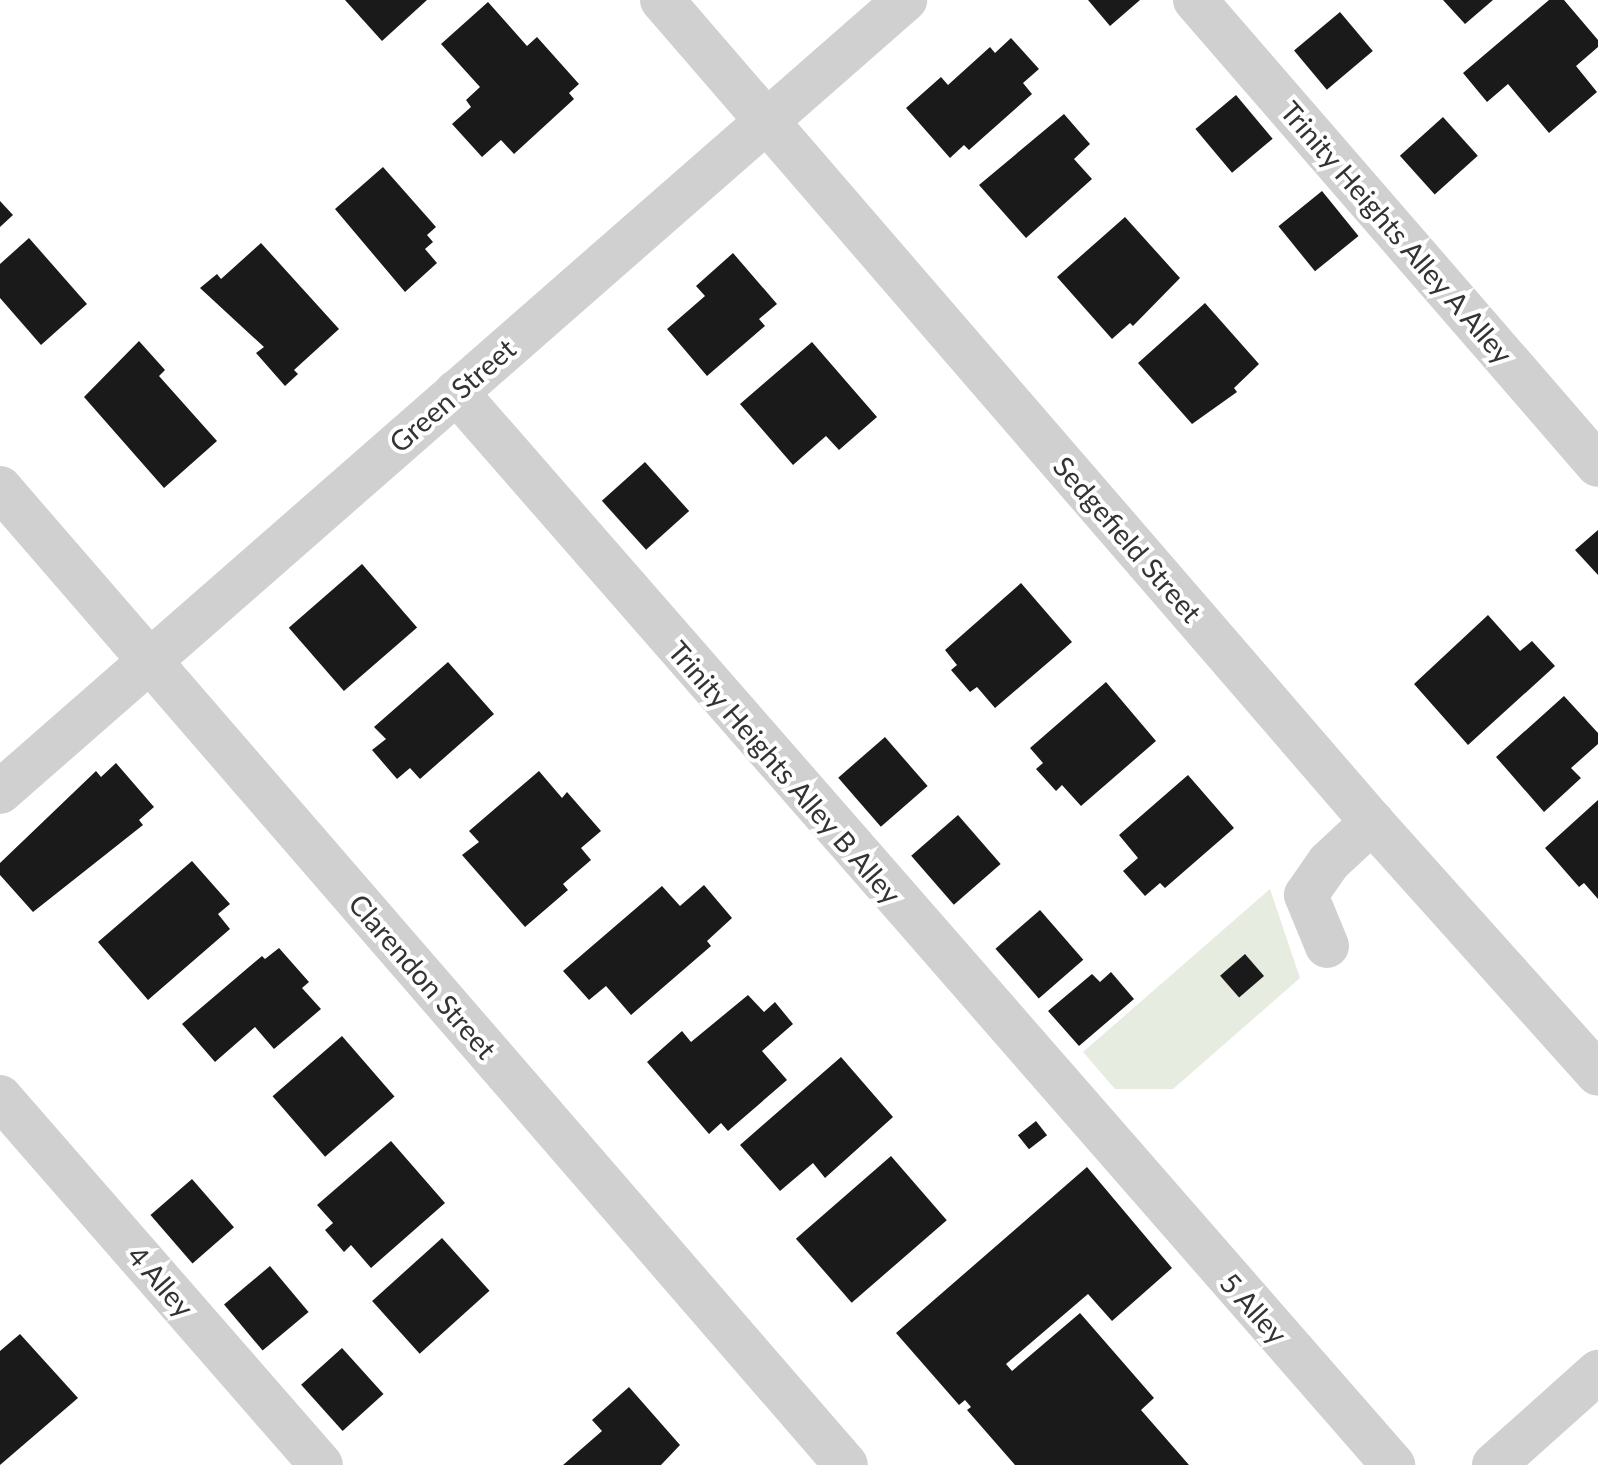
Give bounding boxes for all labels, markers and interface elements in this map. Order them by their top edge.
street label: Trinity Heights Alley A Alley [1272,92,1522,372]
street label: Green Street [382,331,522,459]
street label: Sedgefield Street [1047,449,1209,629]
street label: Trinity Heights Alley B Alley [661,632,909,912]
street label: Clarendon Street [342,887,504,1065]
street label: 4 Alley [121,1238,201,1324]
street label: 5 Alley [1213,1265,1295,1351]

